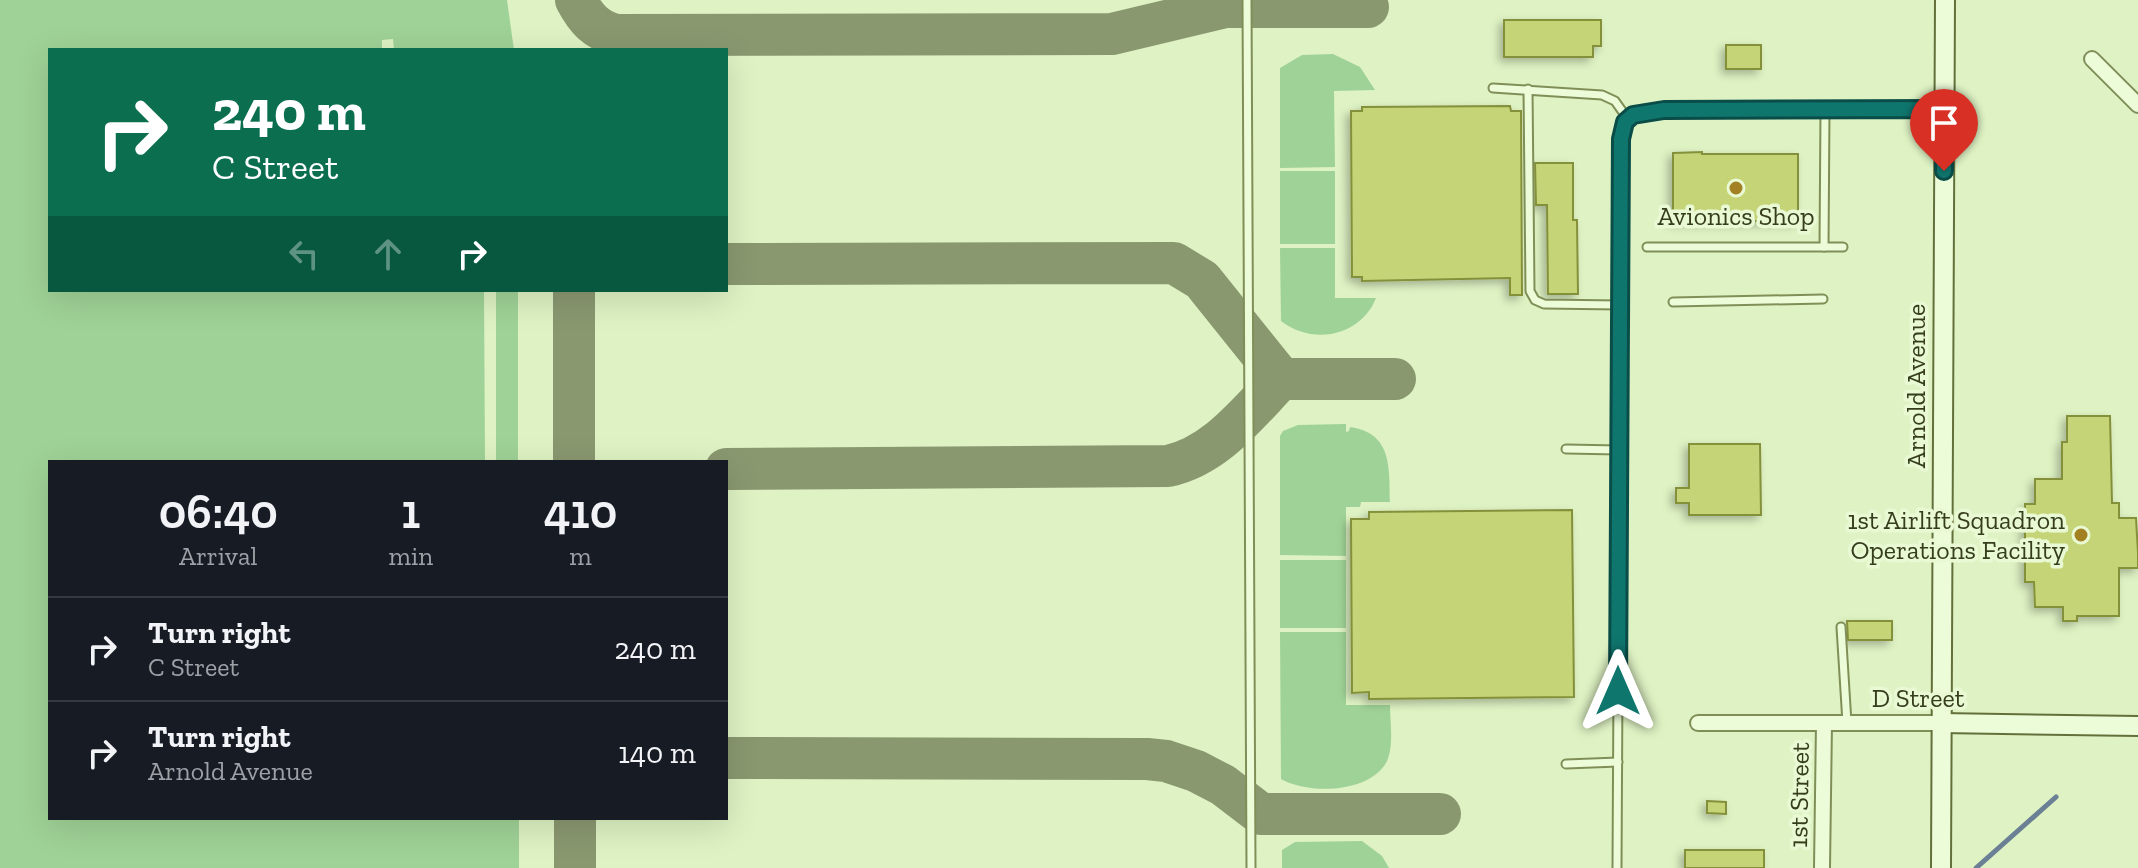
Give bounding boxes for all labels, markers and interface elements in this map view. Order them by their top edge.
text: 240 m [212,77,366,144]
icon: right [80,80,184,184]
pin [1910,89,1978,171]
icon: arrive [1922,101,1966,145]
text: C Street [212,145,338,188]
marker: Avionics Shop [1727,179,1745,197]
place label: Avionics Shop [1657,200,1815,232]
icon: left [282,232,326,276]
icon: ahead [366,232,410,276]
icon: right [450,232,494,276]
street label: Arnold Avenue [1900,304,1932,468]
text: 06:40 [159,483,278,540]
text: 1 [401,483,420,540]
text: 410 [544,483,617,540]
place label: 1st Airlift Squadron Operations Facility [1848,504,2066,566]
marker: 1st Airlift Squadron Operations Facility [2072,526,2090,544]
text: Arrival [179,540,257,572]
text: min [389,540,433,572]
text: m [569,540,592,572]
text: Turn right [148,615,290,651]
icon: right [80,627,124,671]
text: 240 m [614,631,696,667]
position arrow [1576,649,1660,733]
text: C Street [148,651,239,683]
street label: D Street [1872,682,1965,714]
text: Turn right [148,719,290,755]
icon: right [80,731,124,775]
text: 140 m [618,735,696,771]
street label: 1st Street [1782,742,1816,848]
text: Arnold Avenue [148,755,313,787]

